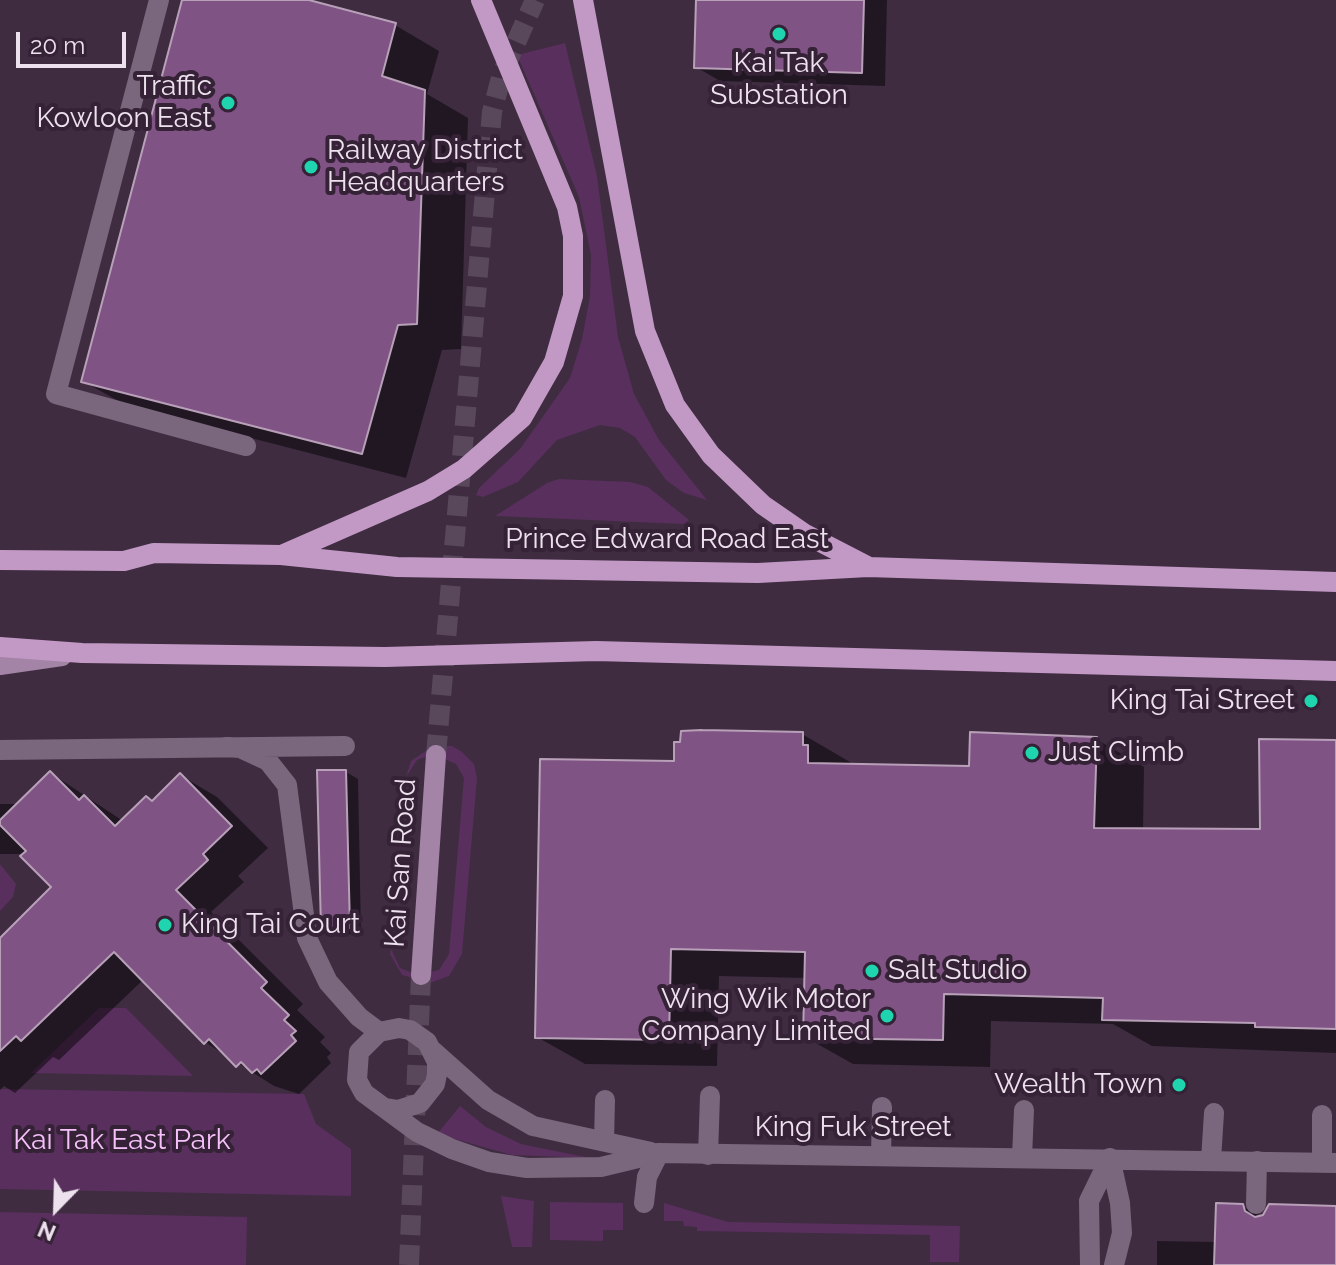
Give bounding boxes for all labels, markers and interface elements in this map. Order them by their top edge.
scale bar [20,16,130,66]
marker: Kai Tak Substation [770,25,788,43]
text: 20 m [30,31,85,60]
place label: Kai Tak Substation [710,47,848,113]
place label: Traffic Kowloon East [36,70,212,136]
marker: Traffic Kowloon East [219,94,237,112]
place label: Railway District Headquarters [327,134,523,200]
marker: Railway District Headquarters [302,158,320,176]
street label: Prince Edward Road East [505,523,829,557]
place label: King Tai Street [1110,684,1295,718]
marker: King Tai Street [1302,692,1320,710]
place label: Just Climb [1048,736,1184,770]
marker: Just Climb [1023,744,1041,762]
street label: Kai San Road [378,777,424,949]
place label: King Tai Court [181,908,360,942]
marker: King Tai Court [156,916,174,934]
place label: Salt Studio [888,954,1027,988]
marker: Salt Studio [863,962,881,980]
place label: Wing Wik Motor Company Limited [641,983,871,1049]
marker: Wing Wik Motor Company Limited [878,1007,896,1025]
place label: Wealth Town [994,1068,1163,1102]
marker: Wealth Town [1170,1076,1188,1094]
street label: King Fuk Street [755,1111,951,1145]
park label: Kai Tak East Park [13,1124,231,1158]
north arrow [16,1169,96,1249]
text: N [34,1216,59,1246]

